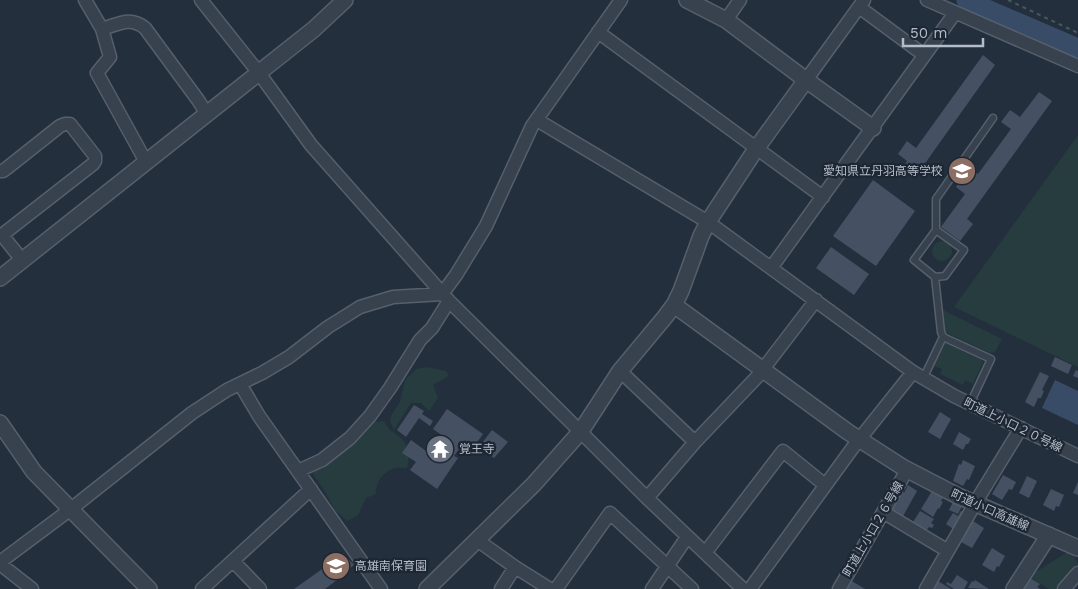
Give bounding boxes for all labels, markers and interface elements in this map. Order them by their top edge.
scale bar [903,15,983,47]
text: 50 m [910,24,947,42]
school or university icon: 愛知県立丹羽高等学校 [947,156,977,186]
place label: 愛知県立丹羽高等学校 [823,164,943,178]
street label: 町道上小口２０号線 [961,395,1065,455]
temple icon: 覚王寺 [425,434,455,464]
place label: 覚王寺 [459,442,495,456]
street label: 町道上小口２６号線 [840,479,906,579]
street label: 町道小口高雄線 [949,487,1031,533]
school or university icon: 高雄南保育園 [321,551,351,581]
place label: 高雄南保育園 [355,559,427,573]

